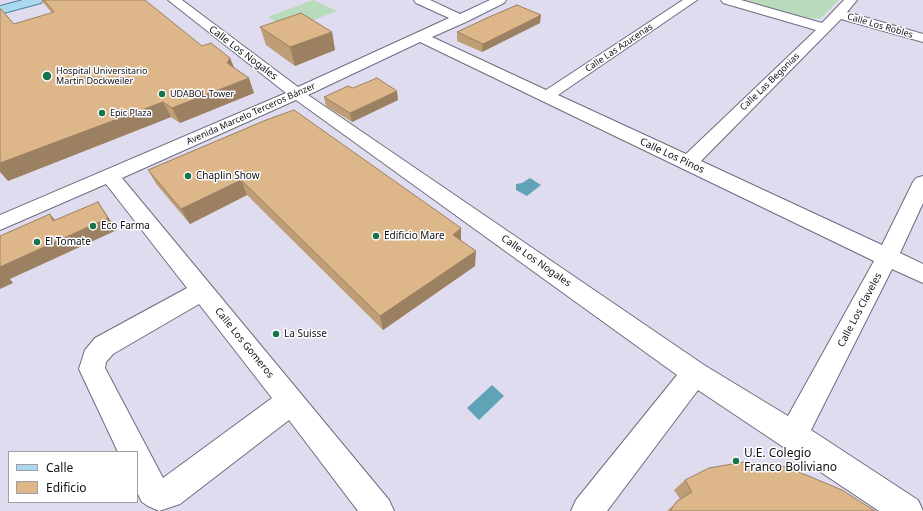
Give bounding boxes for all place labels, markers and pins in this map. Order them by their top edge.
place label: Hospital Universitario Martin Dockweiler [56,66,147,87]
marker: Hospital Universitario Martin Dockweiler [41,70,53,82]
marker: UDABOL Tower [157,89,167,99]
place label: UDABOL Tower [170,89,234,99]
marker: Epic Plaza [97,108,107,118]
place label: Epic Plaza [110,108,152,118]
place label: Chaplin Show [196,170,260,182]
marker: Chaplin Show [183,171,193,181]
place label: Eco Farma [101,220,150,232]
marker: Eco Farma [88,221,98,231]
place label: Edificio Mare [384,230,445,242]
marker: Edificio Mare [371,231,381,241]
place label: El Tomate [45,236,91,248]
marker: El Tomate [32,237,42,247]
place label: La Suisse [284,328,327,340]
marker: La Suisse [271,329,281,339]
place label: U.E. Colegio Franco Boliviano [744,447,837,475]
marker: U.E. Colegio Franco Boliviano [731,456,741,466]

